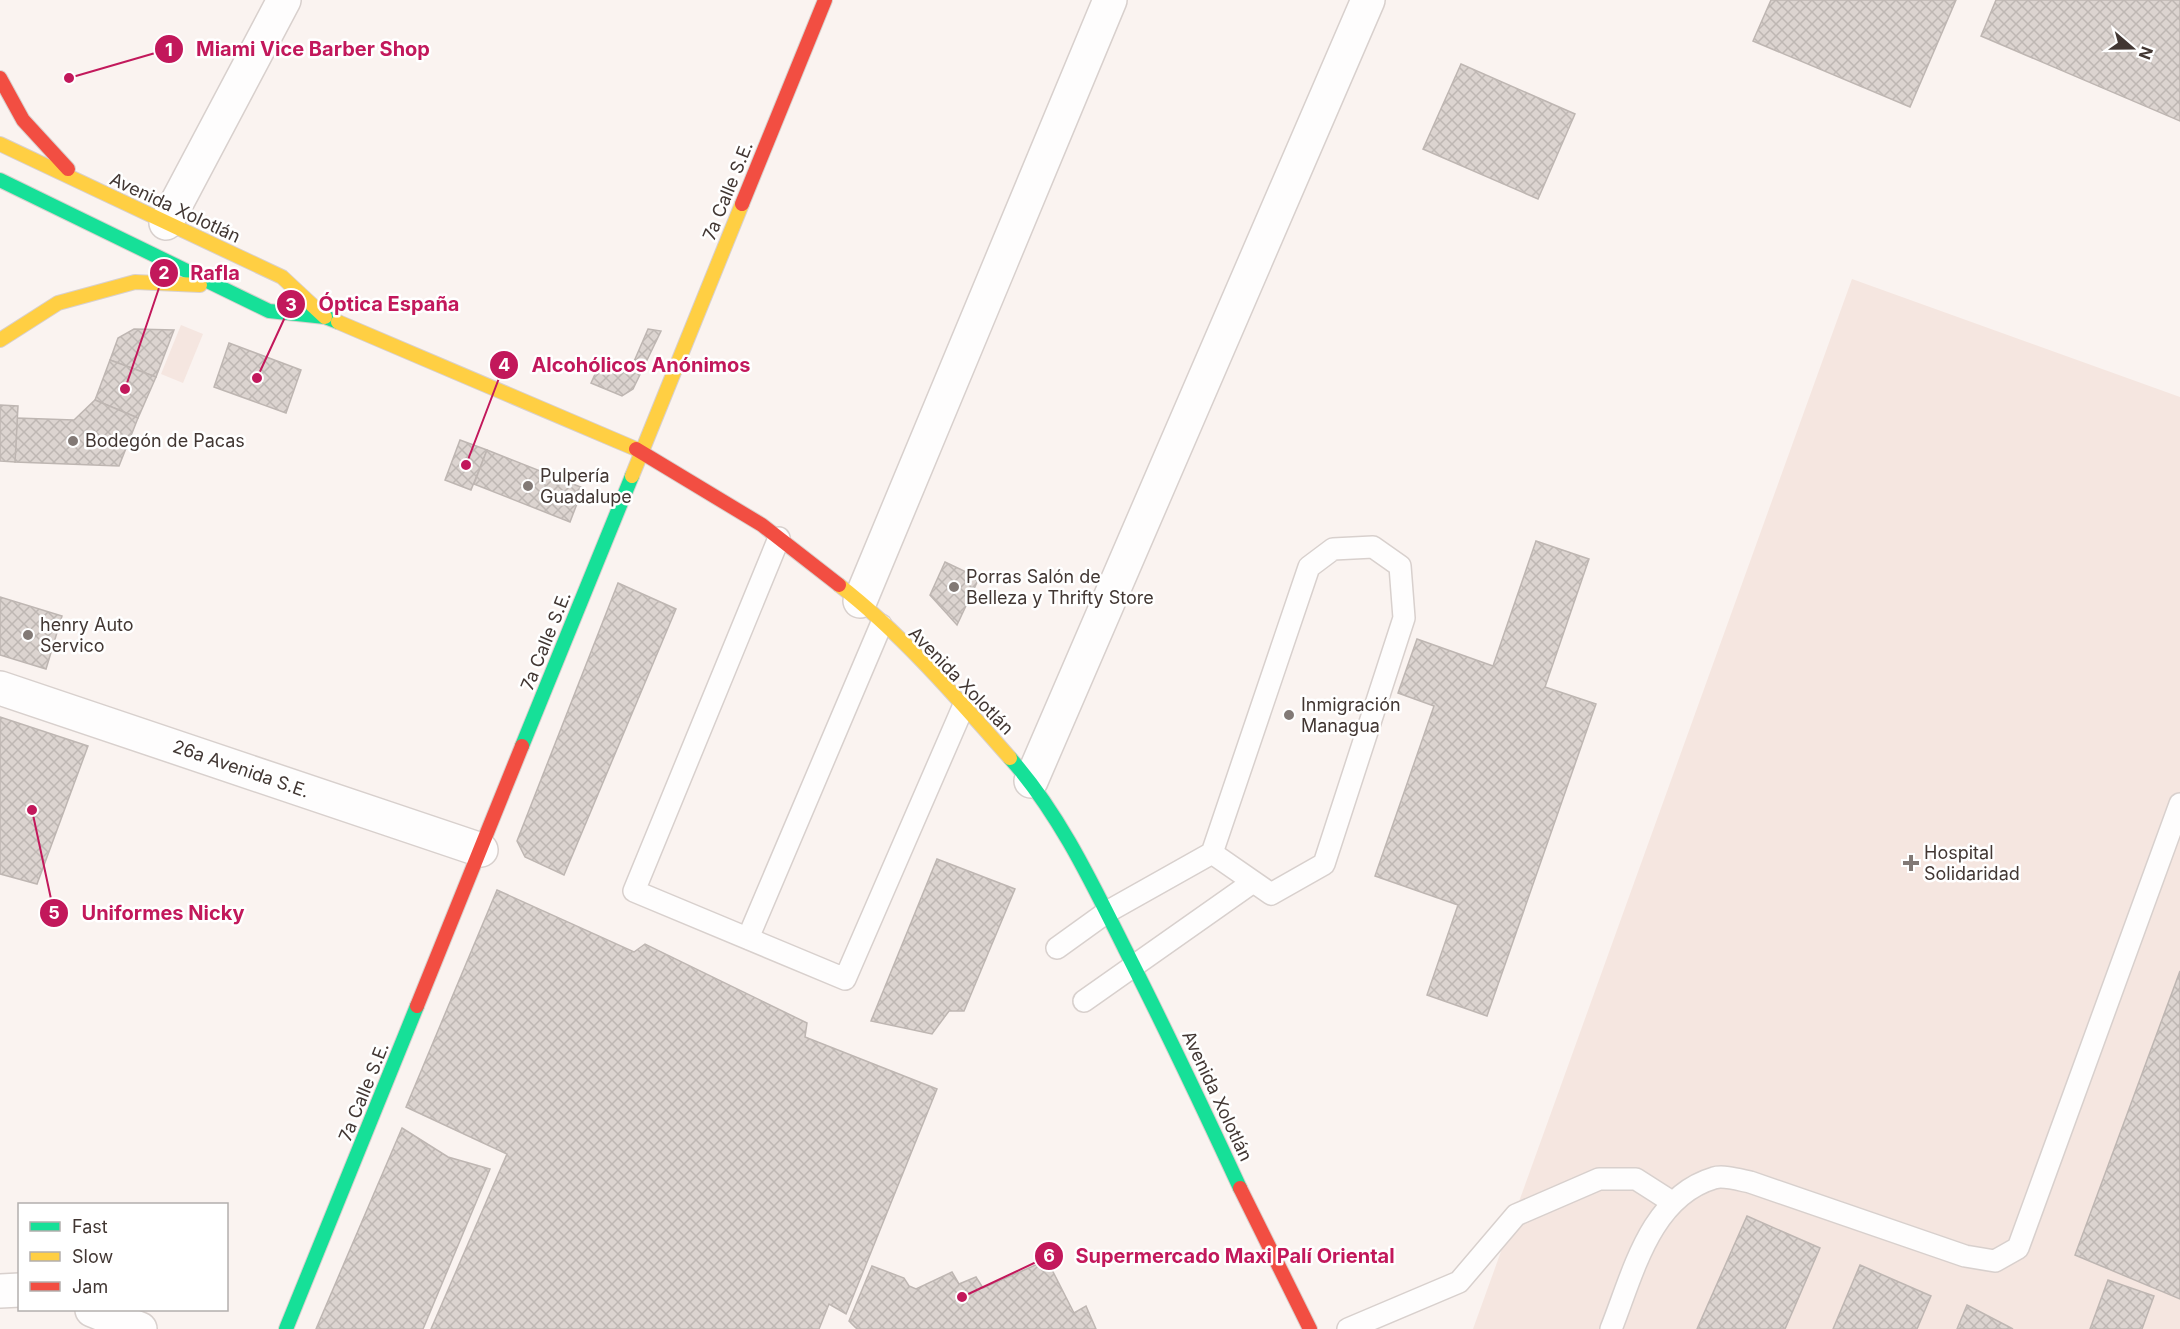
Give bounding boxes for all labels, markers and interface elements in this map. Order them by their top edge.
north arrow [2102,18,2162,78]
callout: Miami Vice Barber Shop [154,30,442,68]
text: Miami Vice Barber Shop [196,37,430,61]
text: 1 [165,39,173,60]
text: N [2135,44,2158,62]
street label: 7a Calle S.E. [698,138,757,243]
street label: Avenida Xolotlán [107,168,244,247]
callout: Rafla [149,254,252,292]
text: Rafla [190,261,240,285]
text: 2 [158,262,170,283]
callout: Óptica España [276,285,471,323]
text: Óptica España [319,291,459,316]
text: 3 [285,294,297,315]
callout: Alcohólicos Anónimos [489,346,762,384]
text: Alcohólicos Anónimos [531,353,751,377]
text: 4 [498,354,510,375]
place label: Bodegón de Pacas [85,430,245,451]
marker: Bodegón de Pacas [66,434,80,448]
place label: Pulpería Guadalupe [540,465,632,507]
marker: Pulpería Guadalupe [521,479,535,493]
place label: Porras Salón de Belleza y Thrifty Store [966,566,1154,608]
marker: Porras Salón de Belleza y Thrifty Store [947,580,961,594]
street label: 7a Calle S.E. [516,588,575,693]
place label: henry Auto Servico [40,614,134,656]
street label: Avenida Xolotlán [905,623,1018,739]
marker: henry Auto Servico [21,628,35,642]
place label: Inmigración Managua [1301,694,1401,736]
marker: Inmigración Managua [1282,708,1296,722]
street label: 26a Avenida S.E. [170,735,312,802]
place label: Hospital Solidaridad [1924,842,2020,884]
marker: Hospital Solidaridad [1902,854,1920,872]
callout: Uniformes Nicky [39,894,256,932]
text: Uniformes Nicky [82,901,244,925]
text: 5 [48,902,60,923]
street label: Avenida Xolotlán [1178,1027,1257,1164]
street label: 7a Calle S.E. [334,1039,393,1144]
legend [18,1203,228,1311]
text: Fast [72,1216,108,1237]
callout: Supermercado Maxi Palí Oriental [1034,1237,1407,1275]
text: Supermercado Maxi Palí Oriental [1075,1244,1395,1268]
text: 6 [1043,1245,1055,1266]
text: Slow [72,1246,113,1267]
text: Jam [72,1276,108,1297]

